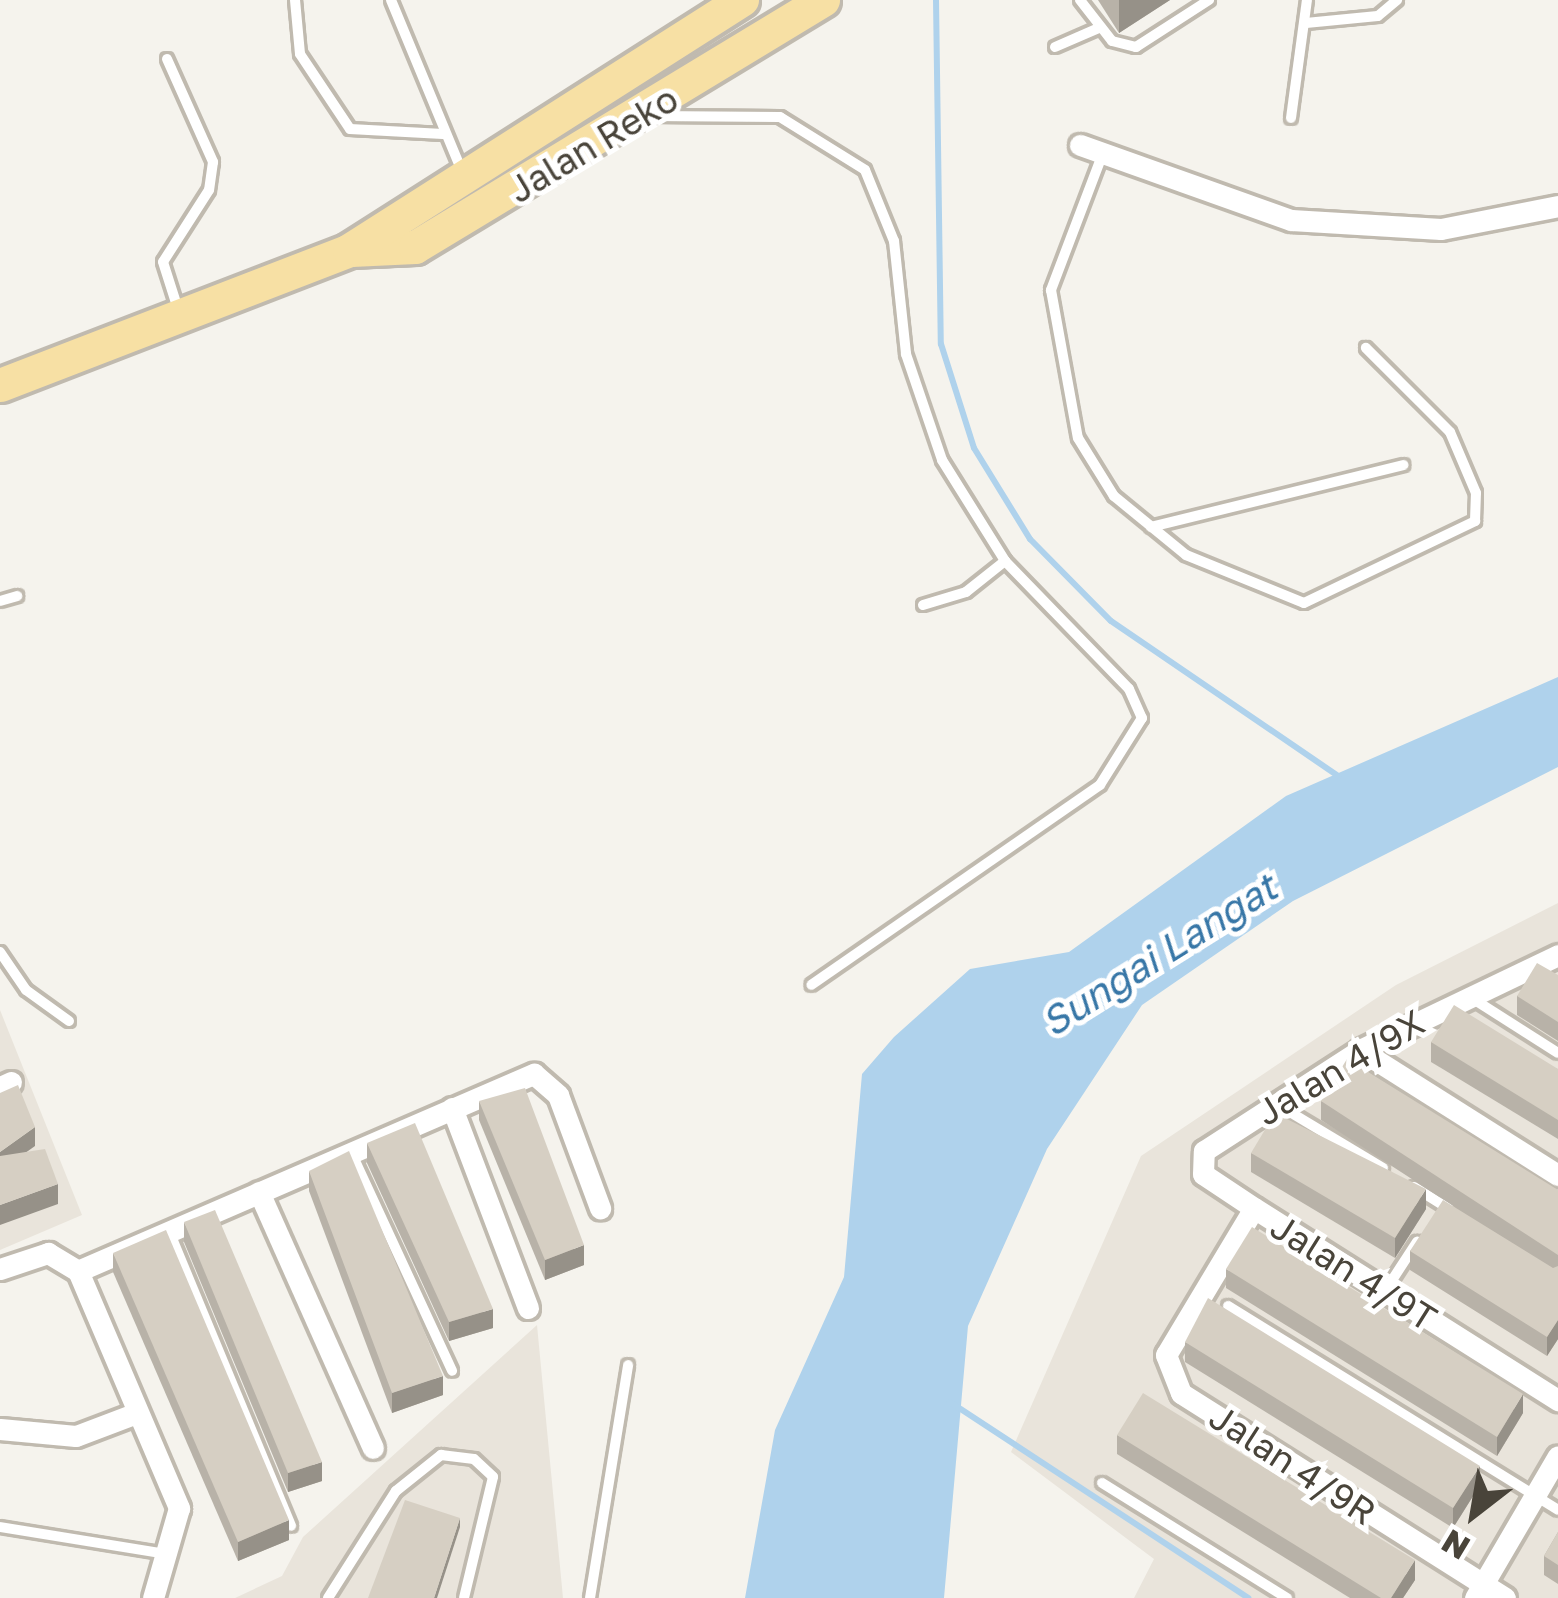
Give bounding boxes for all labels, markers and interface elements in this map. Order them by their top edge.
street label: Jalan Reko [501,77,685,211]
water label: Sungai Langat [1033,864,1285,1046]
street label: Jalan 4/9X [1248,1000,1432,1134]
street label: Jalan 4/9T [1263,1204,1445,1340]
street label: Jalan 4/9R [1202,1394,1384,1534]
north arrow [1414,1454,1534,1574]
text: N [1434,1522,1476,1568]

